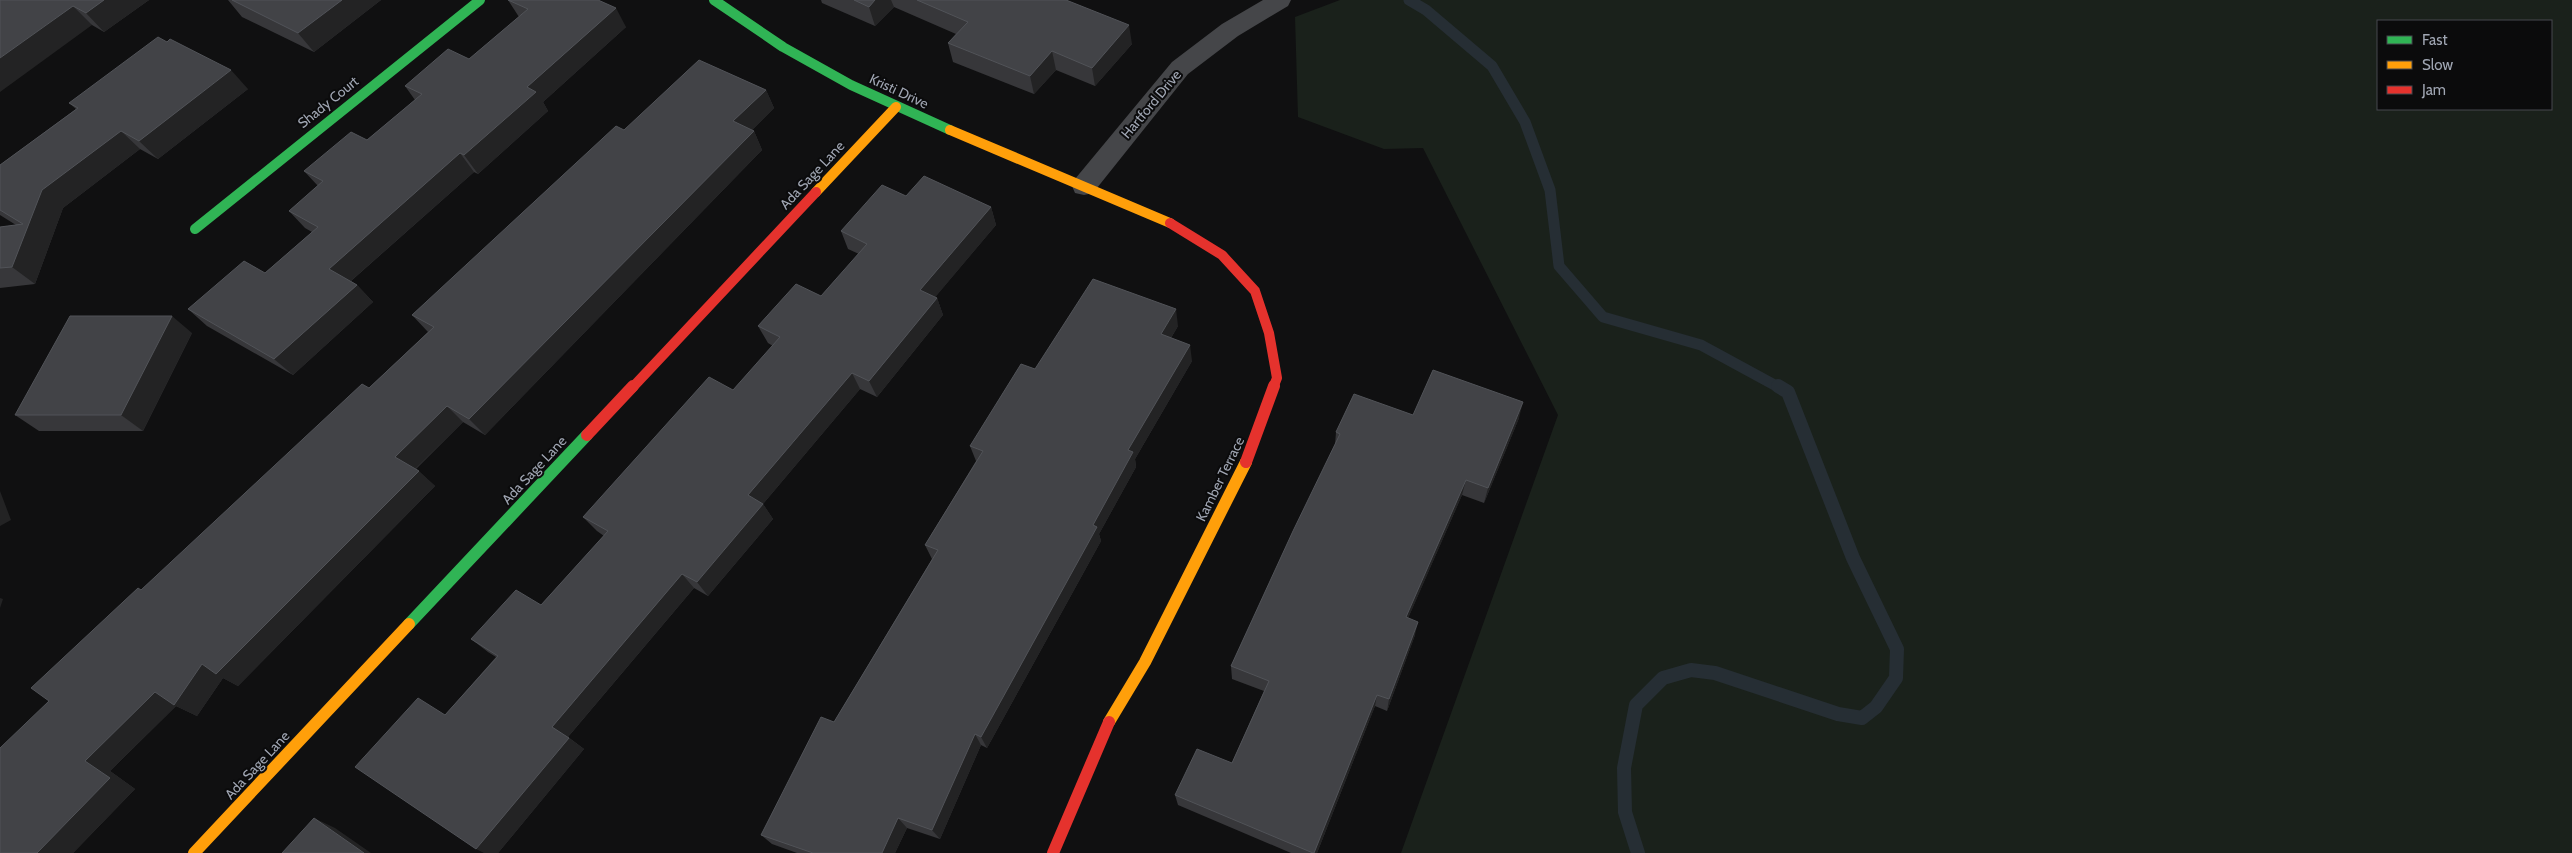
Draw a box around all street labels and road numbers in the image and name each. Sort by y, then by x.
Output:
street label: Hartford Drive [1117,66,1185,142]
street label: Kristi Drive [866,69,932,113]
street label: Shady Court [294,72,362,132]
street label: Ada Sage Lane [776,137,848,213]
street label: Ada Sage Lane [498,432,570,508]
street label: Kamber Terrace [1192,434,1248,524]
street label: Ada Sage Lane [221,727,293,803]

